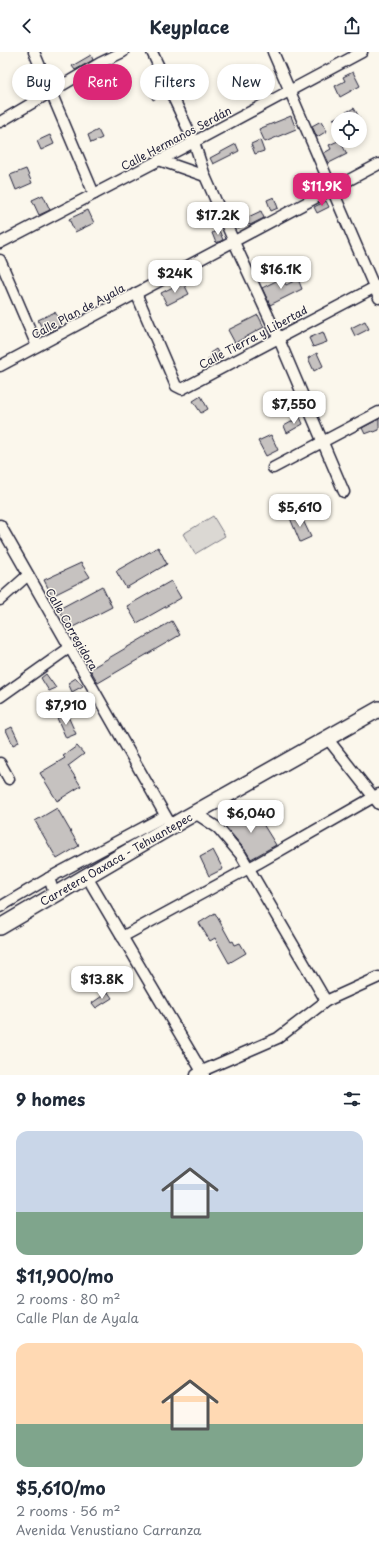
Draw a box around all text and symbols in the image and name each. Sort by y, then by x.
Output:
text: Keyplace [149,13,230,40]
icon: back [16,15,38,37]
icon: share [341,15,363,37]
chip: Buy [12,64,65,100]
chip: Rent [73,64,132,100]
chip: Filters [140,64,209,100]
chip: New [217,64,275,100]
street label: Calle Hermanos Serdán [118,102,234,174]
map controls [331,112,367,148]
button: locate [331,112,367,148]
pin: $11.9K [289,173,355,207]
text: $11.9K [302,176,342,195]
pin: $17.2K [185,202,251,236]
text: $17.2K [196,205,240,224]
pin: $16.1K [248,256,314,290]
text: $16.1K [260,259,302,278]
pin: $24K [151,260,199,294]
text: $24K [157,263,193,282]
street label: Calle Plan de Ayala [28,279,128,343]
street label: Calle Tierra y Libertad [196,301,310,373]
pin: $7,550 [261,391,327,425]
text: $7,550 [272,394,316,413]
pin: $5,610 [267,494,333,528]
text: $5,610 [278,497,322,516]
street label: Calle Corregidora [42,585,103,674]
pin: $7,910 [33,692,99,726]
text: $7,910 [45,695,87,714]
pin: $6,040 [218,800,284,834]
text: $6,040 [227,803,275,822]
street label: Carretera Oaxaca - Tehuantepec [37,808,196,910]
pin: $13.8K [69,966,135,1000]
text: $13.8K [80,969,124,988]
text: 9 homes [16,1086,85,1112]
icon: filters [341,1088,363,1110]
icon: home [154,1157,226,1229]
text: $11,900/mo [16,1263,113,1289]
text: 2 rooms · 80 m² [16,1289,121,1308]
text: Calle Plan de Ayala [16,1308,139,1327]
icon: home [154,1369,226,1441]
text: $5,610/mo [16,1475,105,1501]
text: 2 rooms · 56 m² [16,1501,120,1520]
text: Avenida Venustiano Carranza [16,1520,201,1539]

